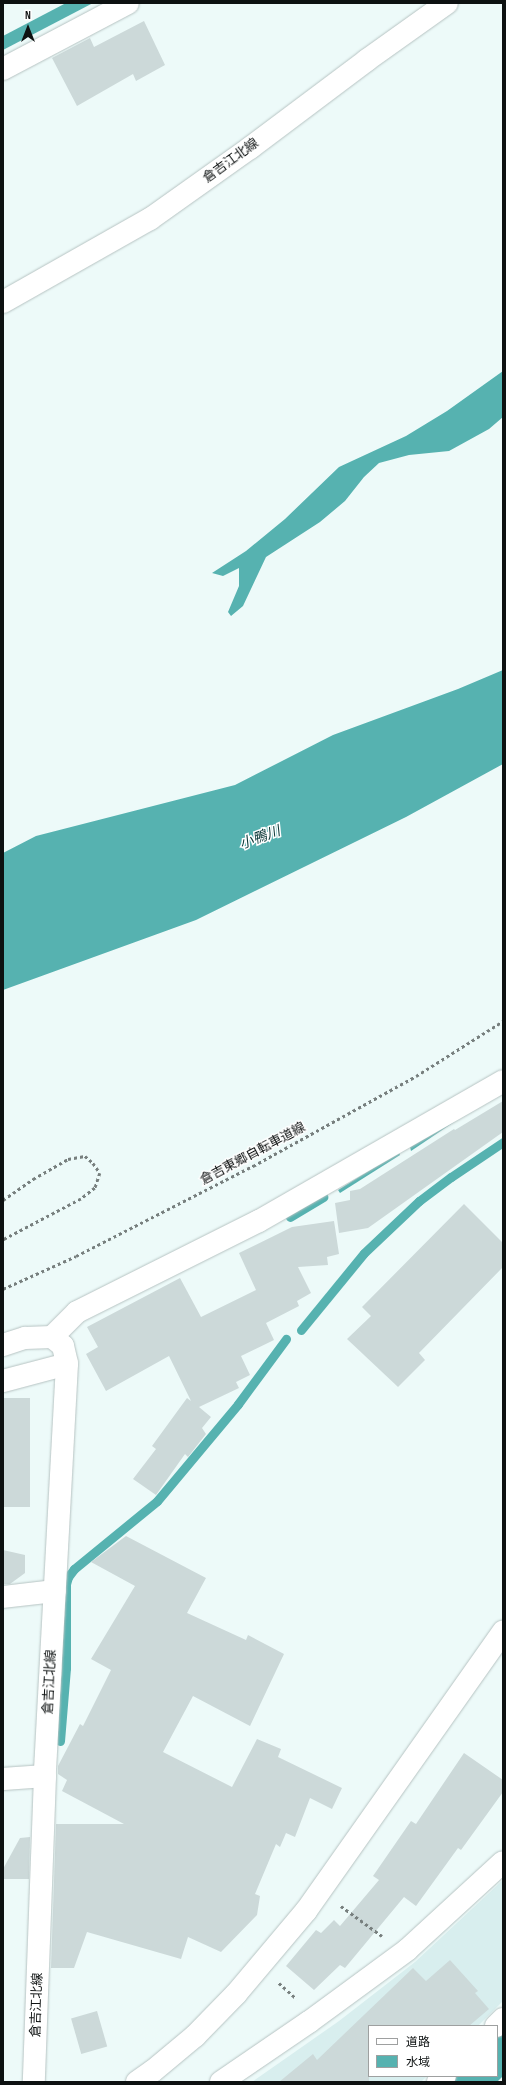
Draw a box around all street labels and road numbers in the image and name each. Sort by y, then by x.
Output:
street label: 倉吉江北線 [200,136,262,186]
street label: 倉吉東郷自転車道線 [198,1120,308,1188]
street label: 倉吉江北線 [41,1649,59,1715]
street label: 倉吉江北線 [28,1972,46,2038]

